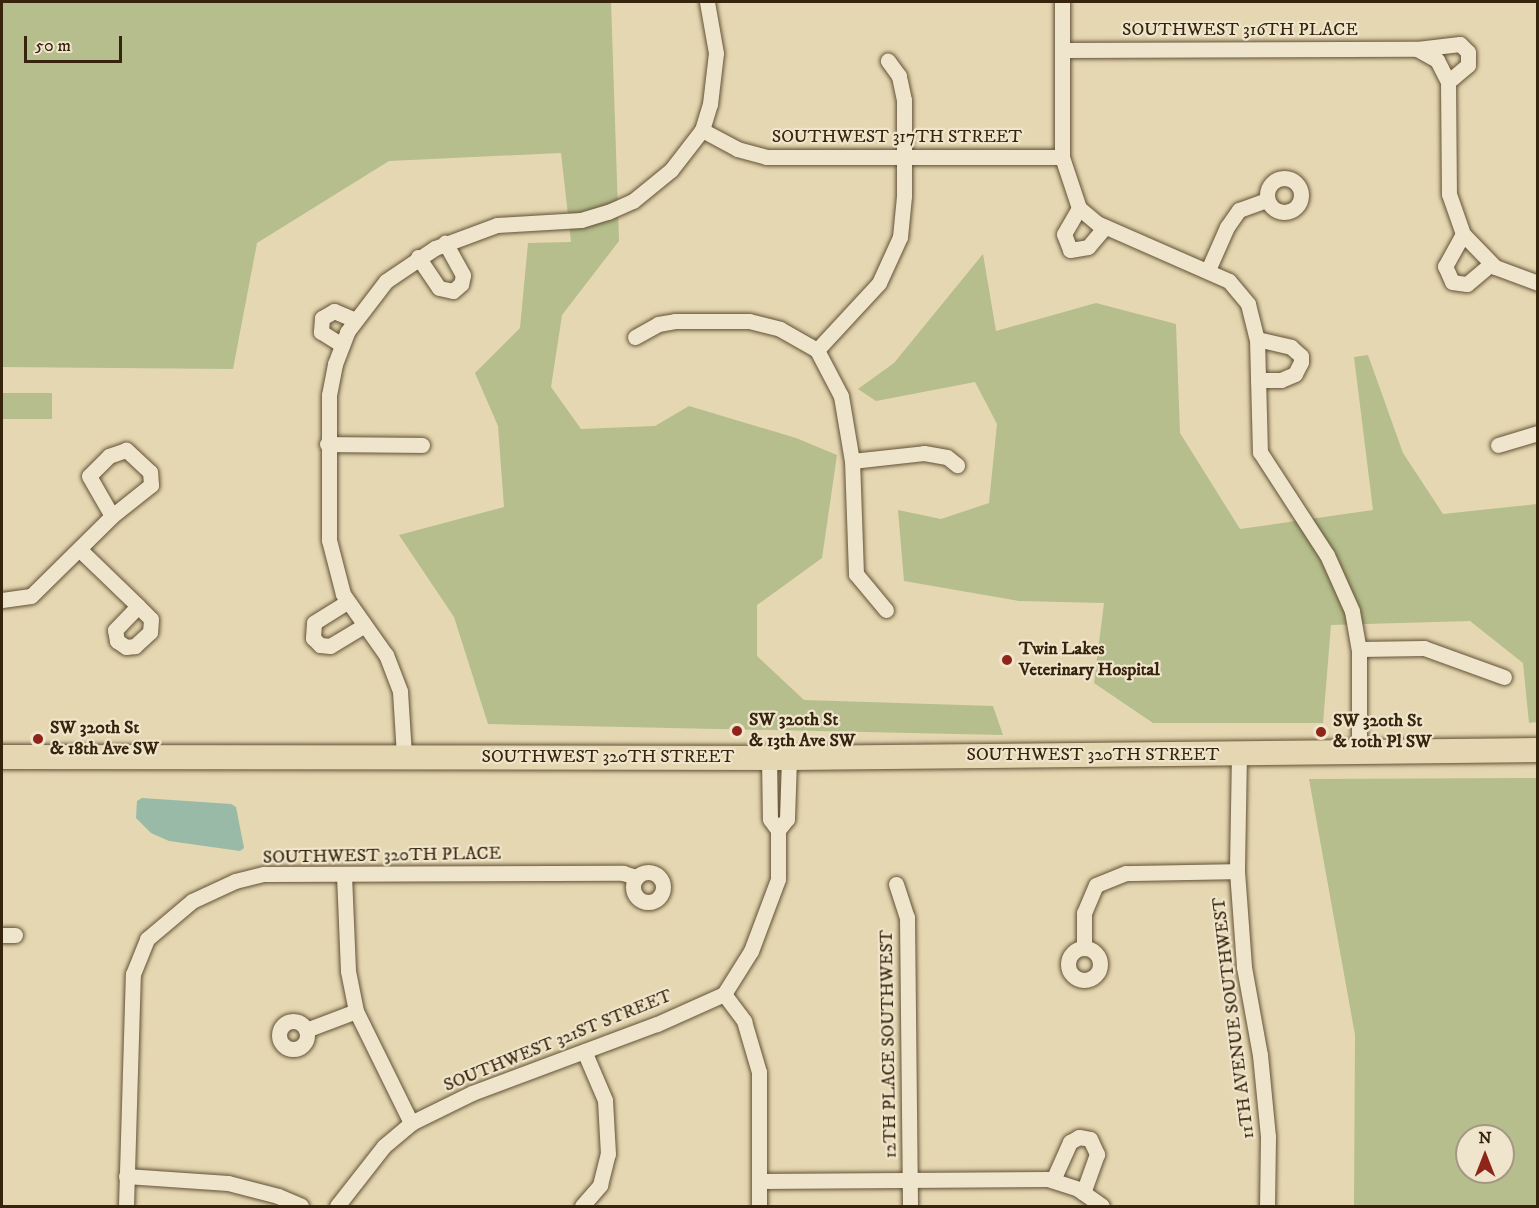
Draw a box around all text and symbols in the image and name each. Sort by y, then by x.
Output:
street label: SOUTHWEST 316TH PLACE [1122,19,1358,41]
scale bar [27,24,124,62]
text: 50 m [35,35,71,57]
street label: SOUTHWEST 317TH STREET [772,126,1022,148]
place label: Twin Lakes Veterinary Hospital [1019,639,1160,682]
marker: Twin Lakes Veterinary Hospital [1000,653,1014,667]
place label: SW 320th St & 13th Ave SW [749,710,855,752]
place label: SW 320th St & 10th Pl SW [1333,711,1432,754]
place label: SW 320th St & 18th Ave SW [50,718,159,760]
marker: SW 320th St & 13th Ave SW [730,724,744,738]
marker: SW 320th St & 10th Pl SW [1314,725,1328,739]
marker: SW 320th St & 18th Ave SW [31,732,45,746]
street label: SOUTHWEST 320TH STREET [967,744,1219,766]
street label: SOUTHWEST 320TH STREET [482,746,734,768]
street label: SOUTHWEST 320TH PLACE [263,843,501,869]
street label: 11TH AVENUE SOUTHWEST [1208,896,1260,1140]
street label: 12TH PLACE SOUTHWEST [876,929,902,1159]
street label: SOUTHWEST 321ST STREET [441,985,675,1097]
north arrow [1455,1124,1515,1184]
text: N [1478,1128,1492,1148]

